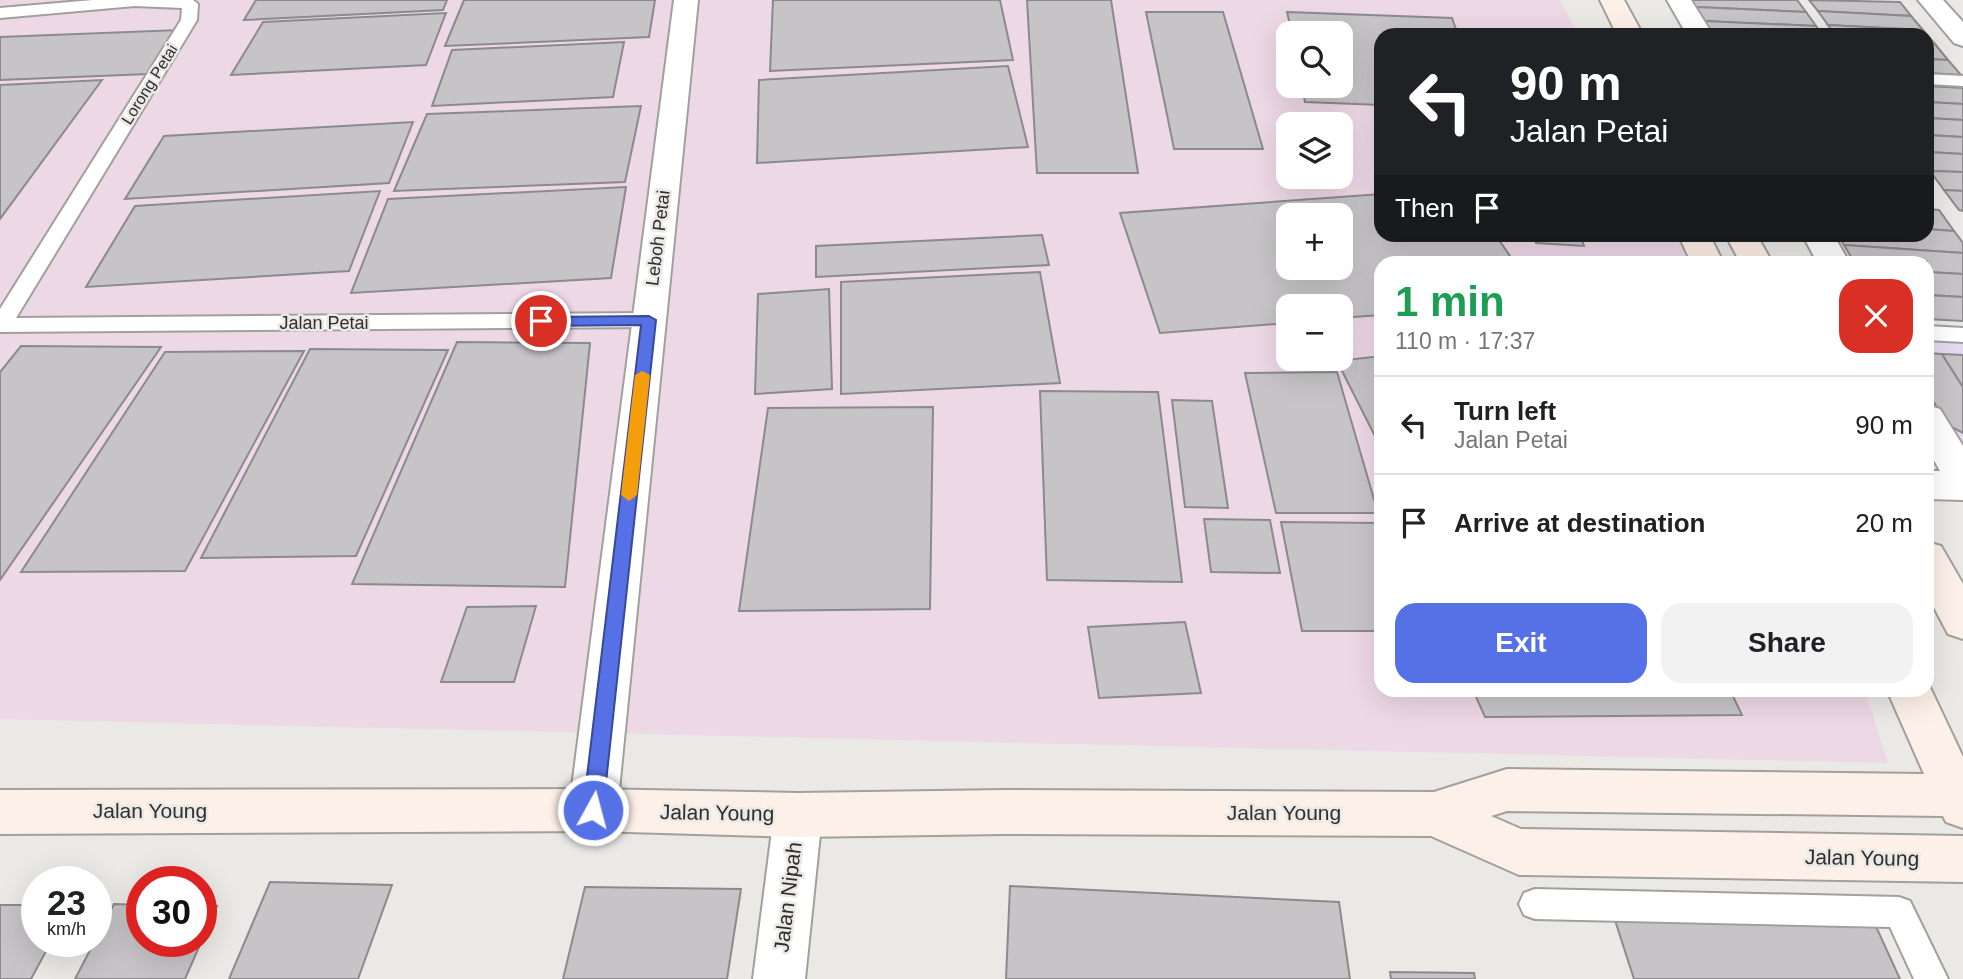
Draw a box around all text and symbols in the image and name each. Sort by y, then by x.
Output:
map controls [1276,21,1353,371]
button: search [1276,21,1353,98]
street label: Lorong Petai [118,41,181,127]
icon: left [1395,56,1486,147]
text: 90 m [1510,56,1622,110]
button: layers [1276,112,1353,189]
text: Jalan Petai [1510,113,1668,149]
street label: Leboh Petai [642,189,674,287]
icon: arrive [1468,189,1506,227]
text: Then [1395,193,1454,223]
button: + [1276,203,1353,280]
text: 1 min [1395,278,1505,325]
button: close [1839,279,1913,353]
pin [511,291,571,351]
button: − [1276,294,1353,371]
icon: arrive [522,302,560,340]
street label: Jalan Petai [279,313,369,333]
text: 110 m · 17:37 [1395,328,1535,354]
text: Turn left [1454,396,1556,426]
icon: left [1395,406,1433,444]
text: 90 m [1855,410,1913,440]
text: Jalan Petai [1454,427,1568,453]
icon: arrive [1395,504,1433,542]
text: Arrive at destination [1454,508,1705,538]
text: 20 m [1855,508,1913,538]
button: Exit [1395,603,1647,683]
button: Share [1661,603,1913,683]
position arrow [556,773,630,847]
street label: Jalan Young [93,799,207,822]
street label: Jalan Young [660,800,774,825]
street label: Jalan Young [1227,801,1341,824]
street label: Jalan Nipah [769,840,806,953]
street label: Jalan Young [1805,845,1919,870]
speed limit sign: 30 [126,866,217,957]
text: 23 [47,883,86,922]
text: km/h [47,919,86,939]

